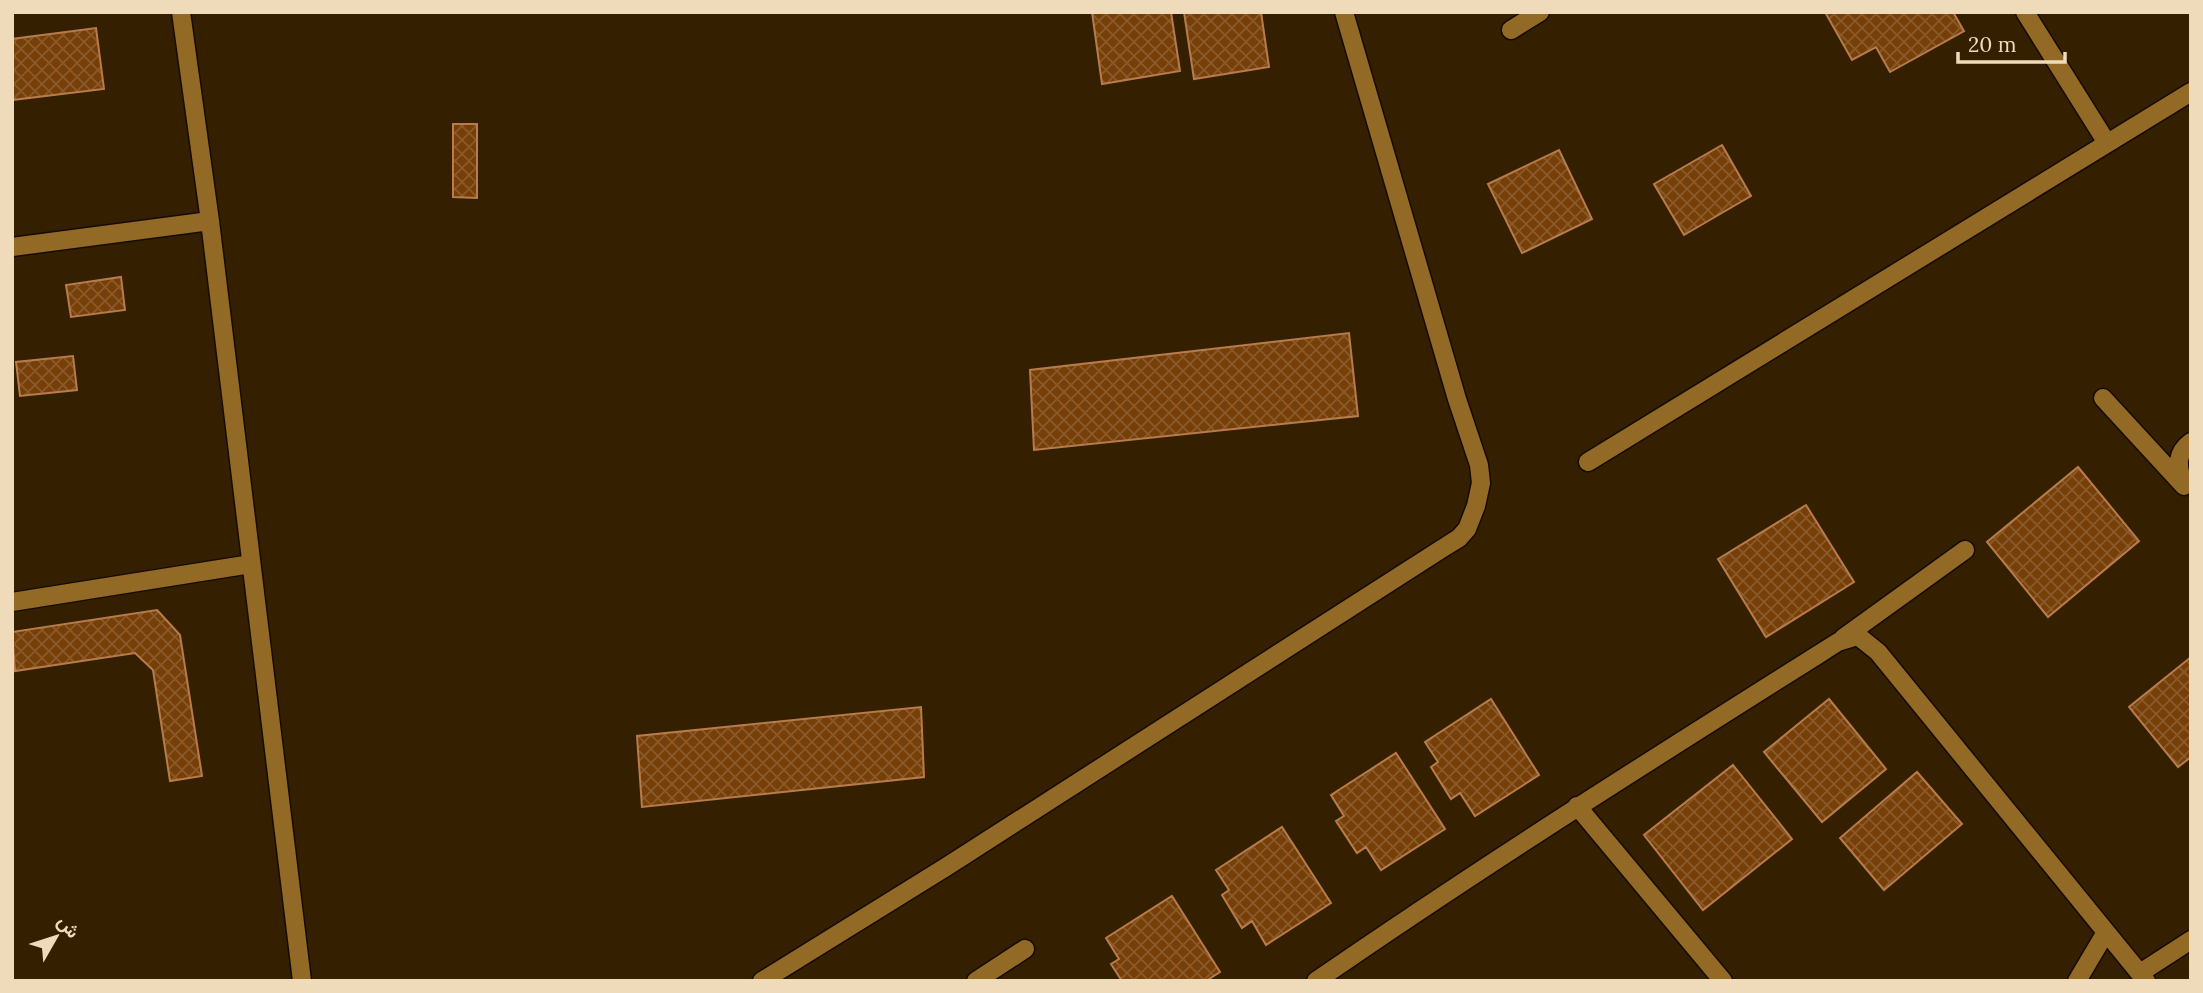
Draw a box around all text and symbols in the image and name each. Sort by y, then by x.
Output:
scale bar [1958,21,2065,65]
text: 20 m [1968,31,2017,58]
north arrow [21,902,91,972]
text: ش [53,910,86,943]

